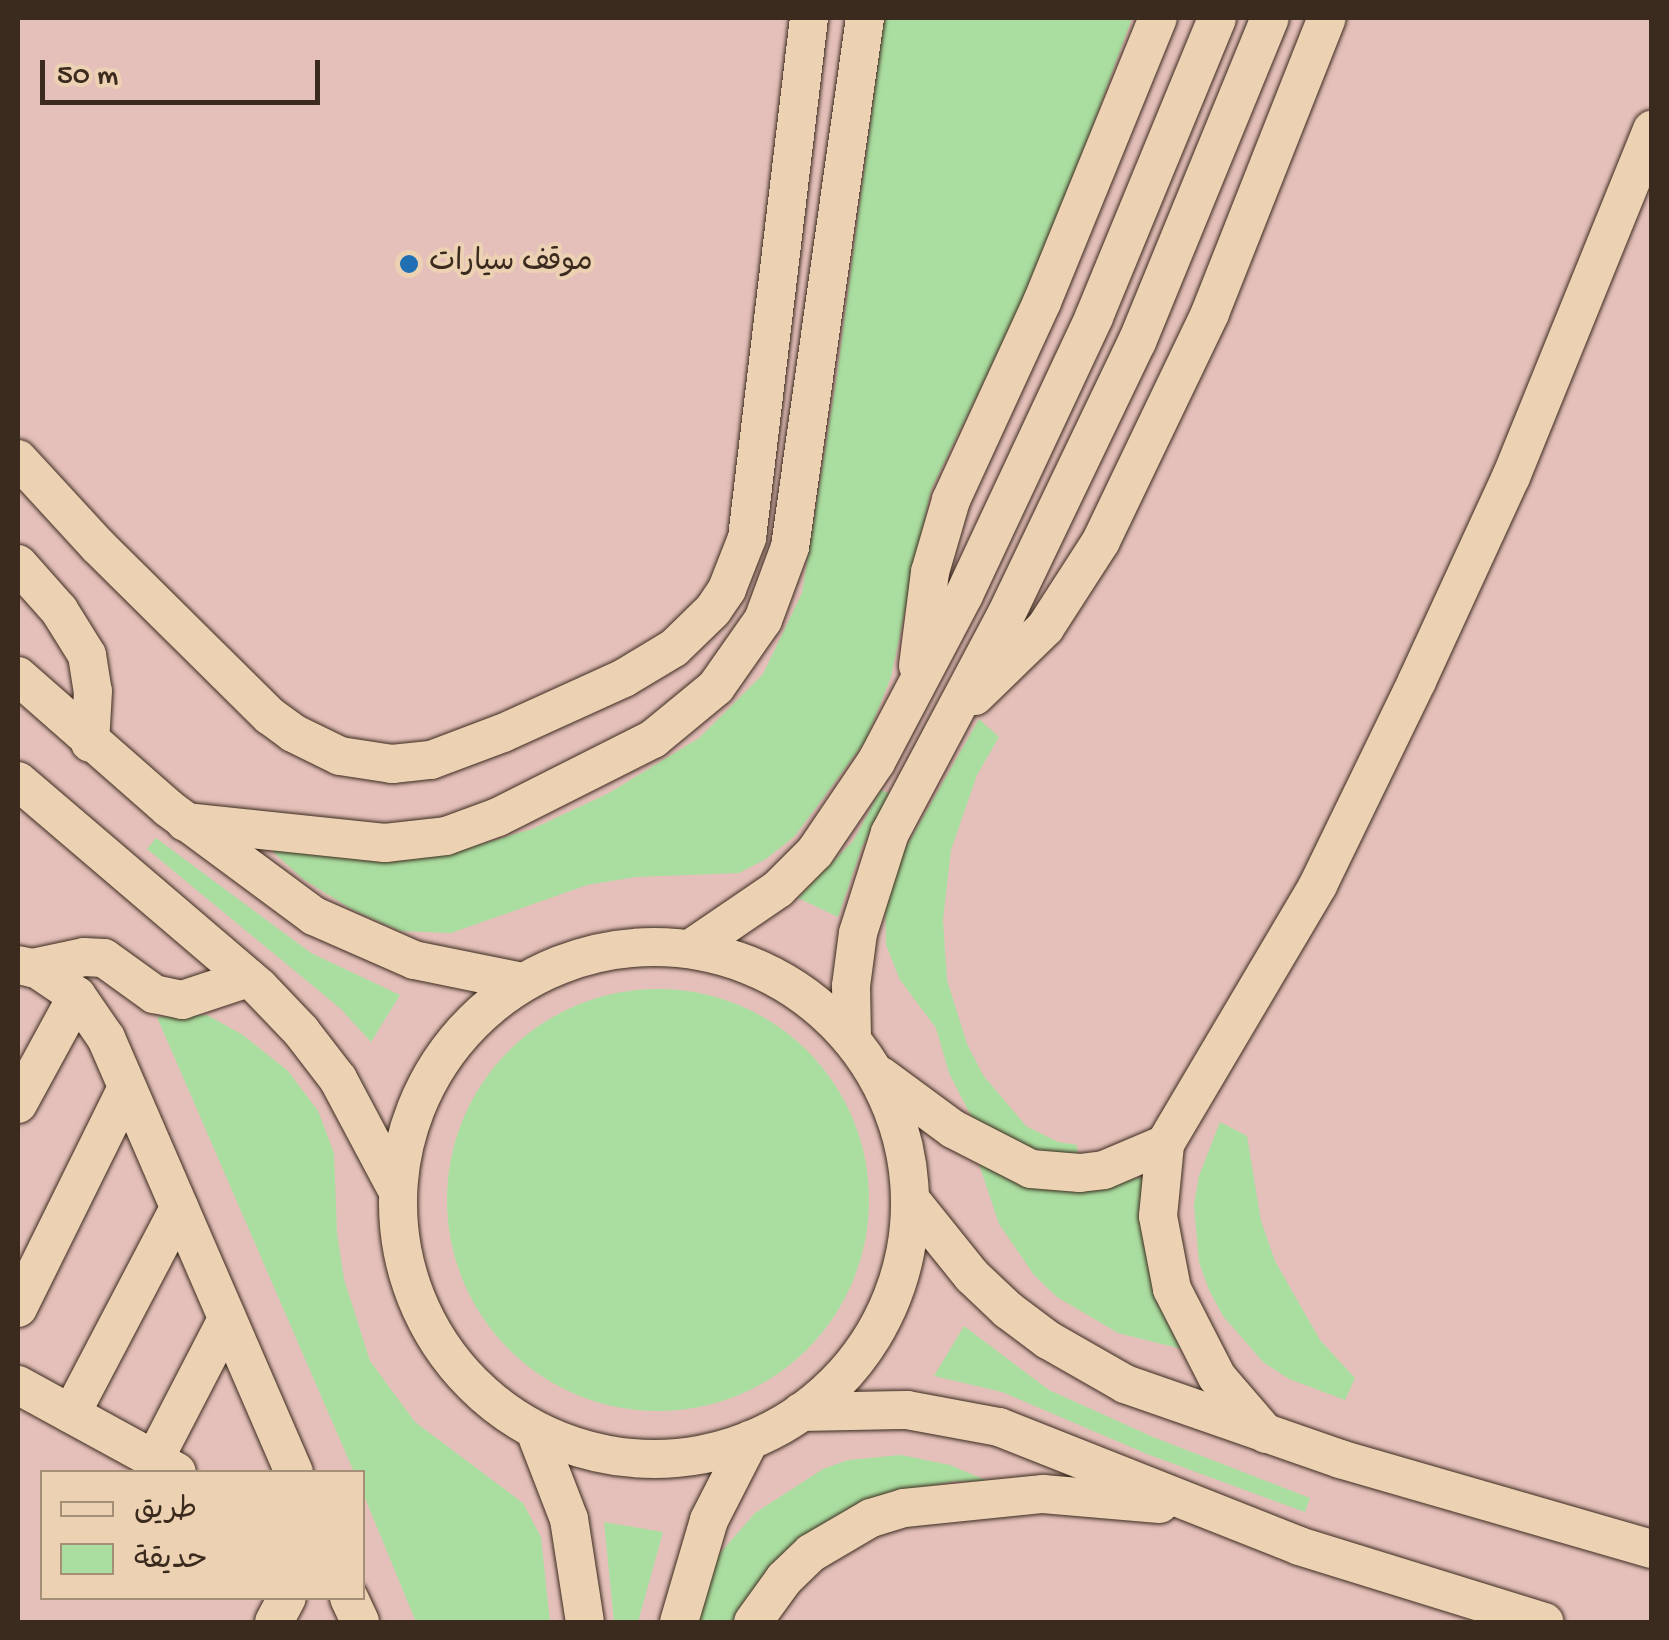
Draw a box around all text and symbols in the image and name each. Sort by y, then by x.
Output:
scale bar [45,40,325,102]
text: 50 m [57,60,118,95]
place label: موقف سيارات [429,246,593,282]
marker: موقف سيارات [398,253,420,275]
legend [40,1470,365,1600]
text: طريق [134,1494,197,1529]
text: حديقة [134,1544,208,1579]

